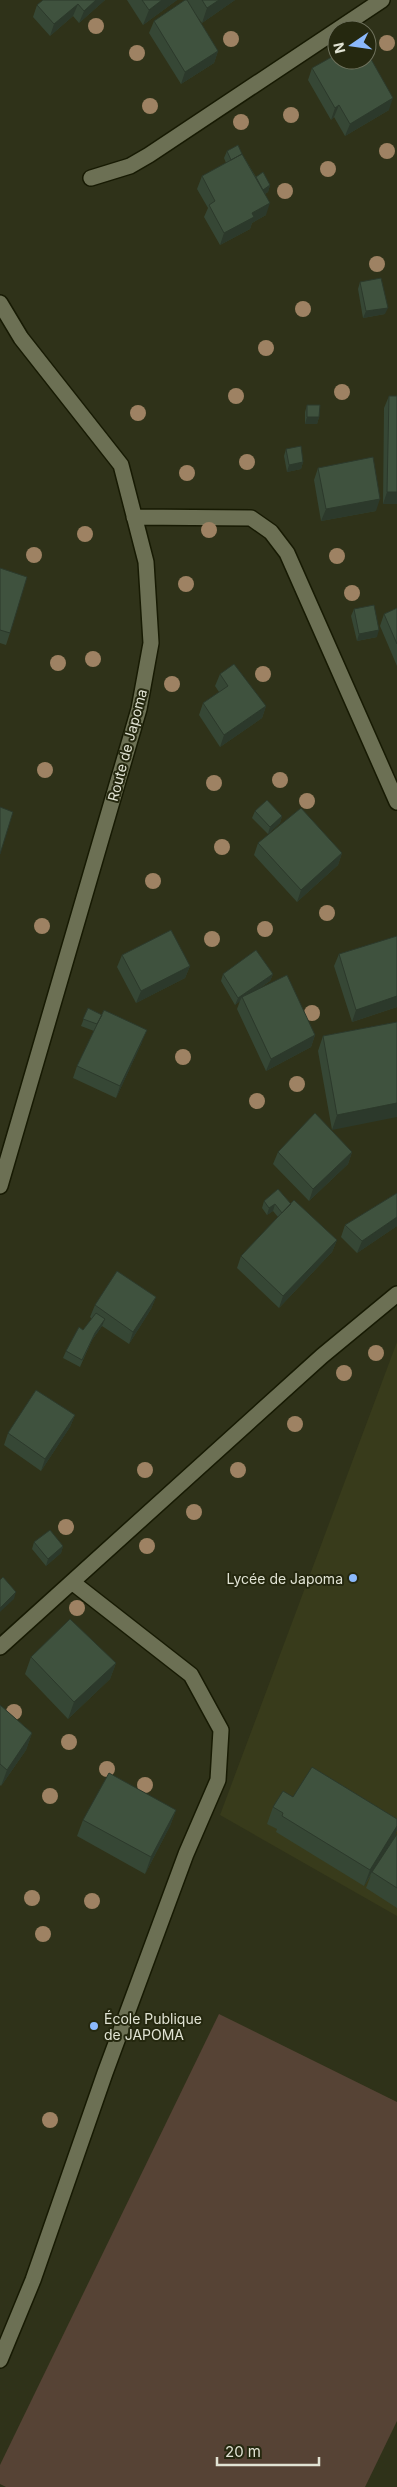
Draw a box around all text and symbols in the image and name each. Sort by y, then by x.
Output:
north arrow [327,20,377,70]
text: N [329,41,348,55]
street label: Route de Japoma [104,687,150,803]
place label: Lycée de Japoma [227,1570,343,1587]
marker: Lycée de Japoma [347,1572,359,1584]
place label: École Publique de JAPOMA [104,2010,202,2043]
marker: École Publique de JAPOMA [88,2020,100,2032]
scale bar [217,2434,320,2466]
text: 20 m [225,2442,261,2461]

